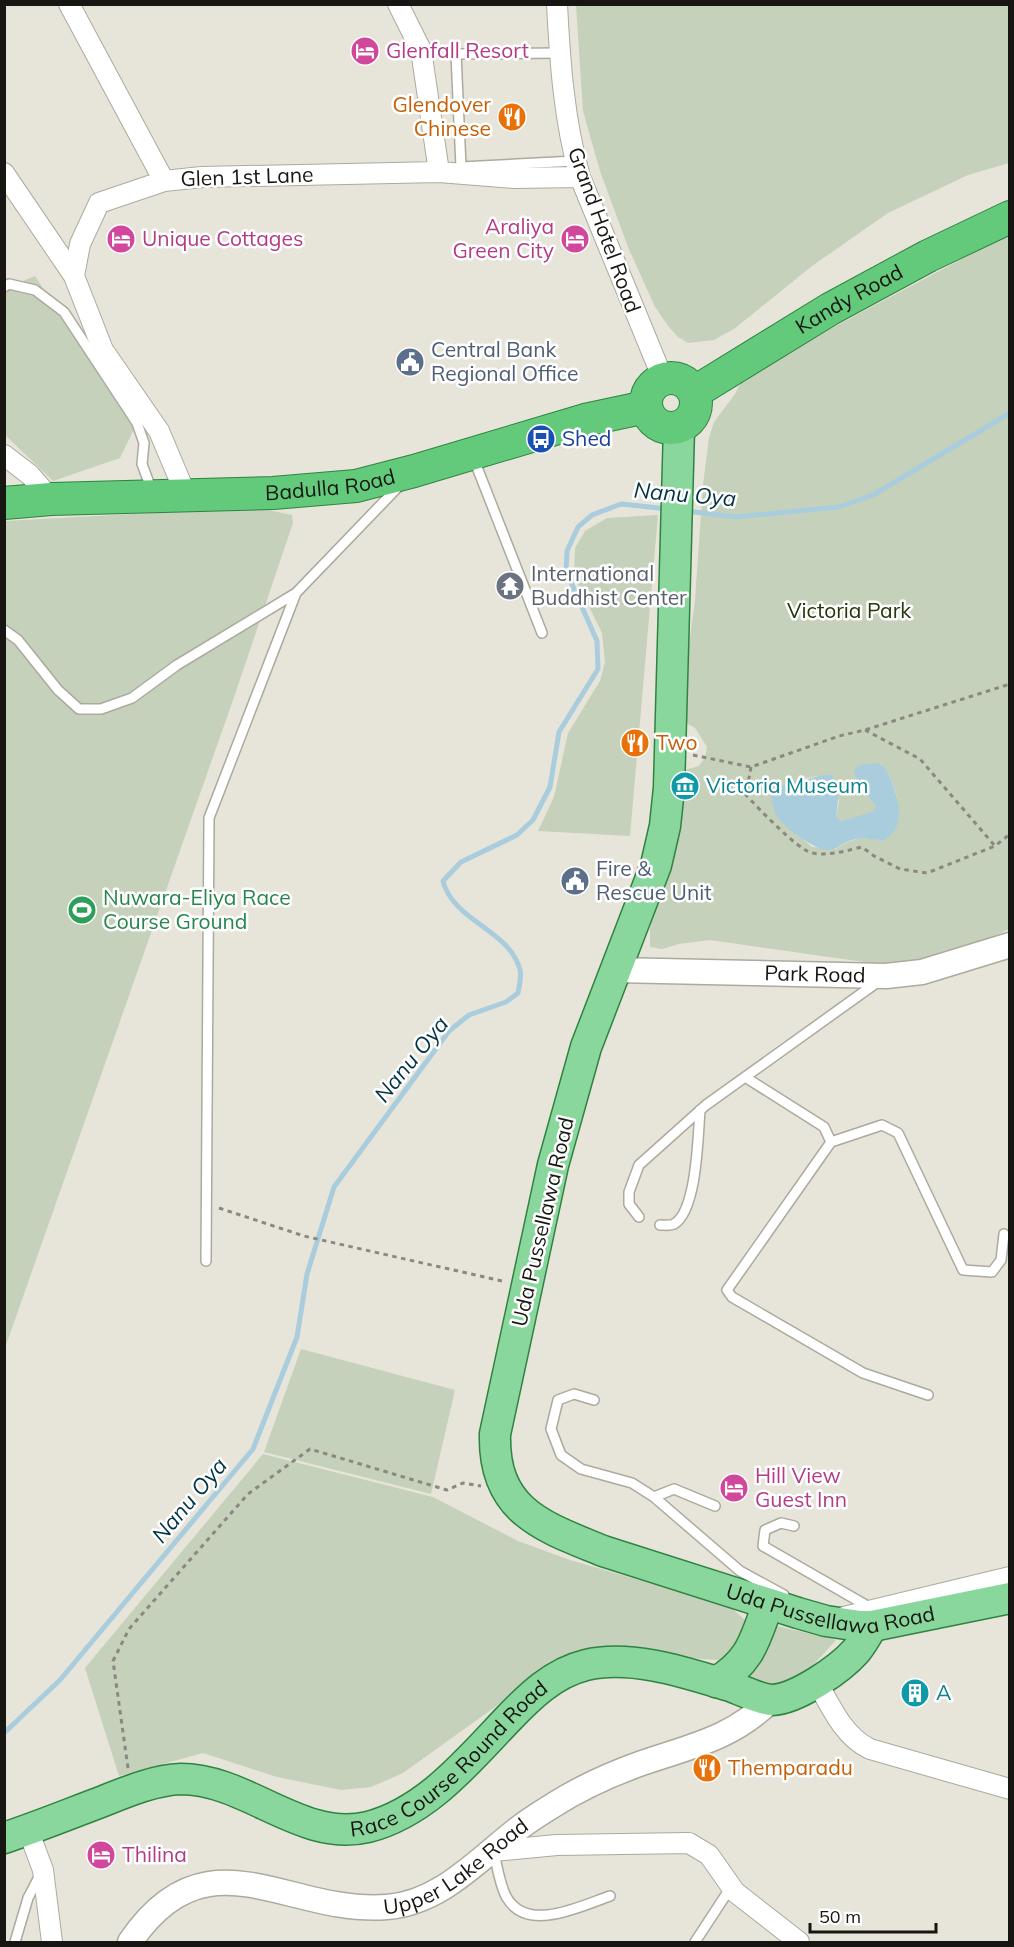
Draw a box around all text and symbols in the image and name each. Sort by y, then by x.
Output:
hotel icon: Glenfall Resort [349,35,381,67]
place label: Glenfall Resort [386,37,529,63]
place label: Glendover Chinese [392,91,491,141]
restaurant icon: Glendover Chinese [496,101,528,133]
street label: Grand Hotel Road [563,143,647,316]
street label: Glen 1st Lane [180,161,314,191]
place label: Araliya Green City [453,213,554,263]
hotel icon: Unique Cottages [105,223,137,255]
hotel icon: Araliya Green City [559,223,591,255]
place label: Unique Cottages [142,225,303,251]
street label: Kandy Road [790,258,907,339]
place label: Central Bank Regional Office [431,336,578,386]
public building icon: Central Bank Regional Office [394,346,426,378]
bus stop icon: Shed [525,423,557,455]
place label: Shed [562,425,611,451]
street label: Badulla Road [265,462,398,505]
water label: Nanu Oya [633,476,737,512]
place label: International Buddhist Center [531,560,687,610]
temple icon: International Buddhist Center [494,570,526,602]
park label: Victoria Park [787,597,911,623]
restaurant icon: Two [619,727,651,759]
place label: Two [656,729,697,755]
museum icon: Victoria Museum [669,770,701,802]
place label: Victoria Museum [706,772,869,798]
place label: Fire & Rescue Unit [596,855,712,905]
public building icon: Fire & Rescue Unit [559,865,591,897]
place label: Nuwara-Eliya Race Course Ground [103,884,291,934]
sports icon: Nuwara-Eliya Race Course Ground [66,894,98,926]
street label: Park Road [764,959,866,988]
water label: Nanu Oya [368,1010,454,1108]
street label: Uda Pussellawa Road [505,1115,579,1329]
water label: Nanu Oya [145,1452,233,1548]
place label: Hill View Guest Inn [755,1462,847,1512]
hotel icon: Hill View Guest Inn [718,1472,750,1504]
street label: Uda Pussellawa Road [723,1577,937,1639]
street label: Race Course Round Road [349,1674,552,1842]
building icon: A [899,1677,931,1709]
place label: A [936,1679,952,1705]
restaurant icon: Themparadu [691,1752,723,1784]
place label: Themparadu [728,1754,853,1780]
street label: Upper Lake Road [382,1812,533,1919]
hotel icon: Thilina [85,1839,117,1871]
place label: Thilina [122,1841,187,1867]
scale bar [810,1896,936,1934]
text: 50 m [819,1905,861,1928]

